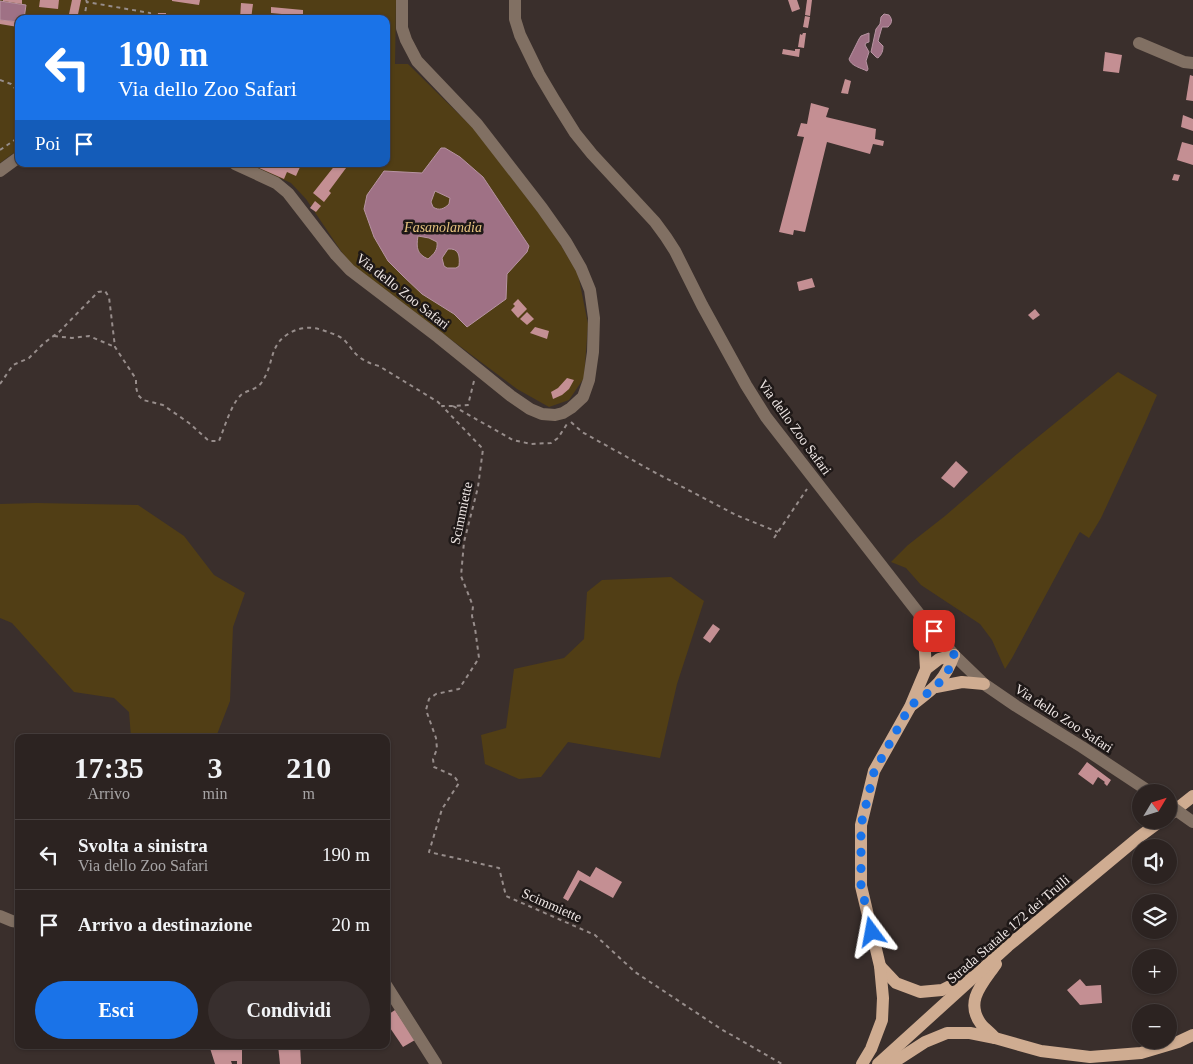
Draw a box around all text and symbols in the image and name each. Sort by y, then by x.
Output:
icon: left [35,35,100,100]
text: 190 m [118,35,208,74]
text: Via dello Zoo Safari [118,76,297,101]
icon: arrive [70,130,98,158]
text: Poi [35,133,60,154]
park label: Fasanolandia [403,220,482,235]
street label: Via dello Zoo Safari [353,250,452,332]
street label: Via dello Zoo Safari [755,377,834,478]
street label: Scimmiette [448,480,475,546]
pin [913,610,955,652]
icon: arrive [920,617,948,645]
street label: Via dello Zoo Safari [1012,681,1116,756]
text: 17:35 [74,751,144,784]
text: 3 [207,751,222,784]
text: 210 [286,751,331,784]
north arrow [1132,784,1178,829]
map controls [1132,784,1177,1049]
text: Arrivo [87,785,130,802]
text: min [203,785,227,802]
text: m [302,785,315,802]
text: Svolta a sinistra [78,835,208,856]
button: sound [1132,839,1177,884]
icon: left [35,841,63,869]
text: 190 m [322,844,370,865]
text: Via dello Zoo Safari [78,857,208,874]
street label: Strada Statale 172 dei Trulli [944,872,1073,987]
street label: Scimmiette [520,886,584,925]
button: layers [1132,894,1177,939]
position arrow [845,905,897,957]
icon: arrive [35,911,63,939]
text: Arrivo a destinazione [78,914,252,935]
text: 20 m [331,914,370,935]
button: + [1132,949,1177,994]
button: Esci [35,981,198,1039]
button: Condividi [208,981,370,1039]
button: − [1132,1004,1177,1049]

